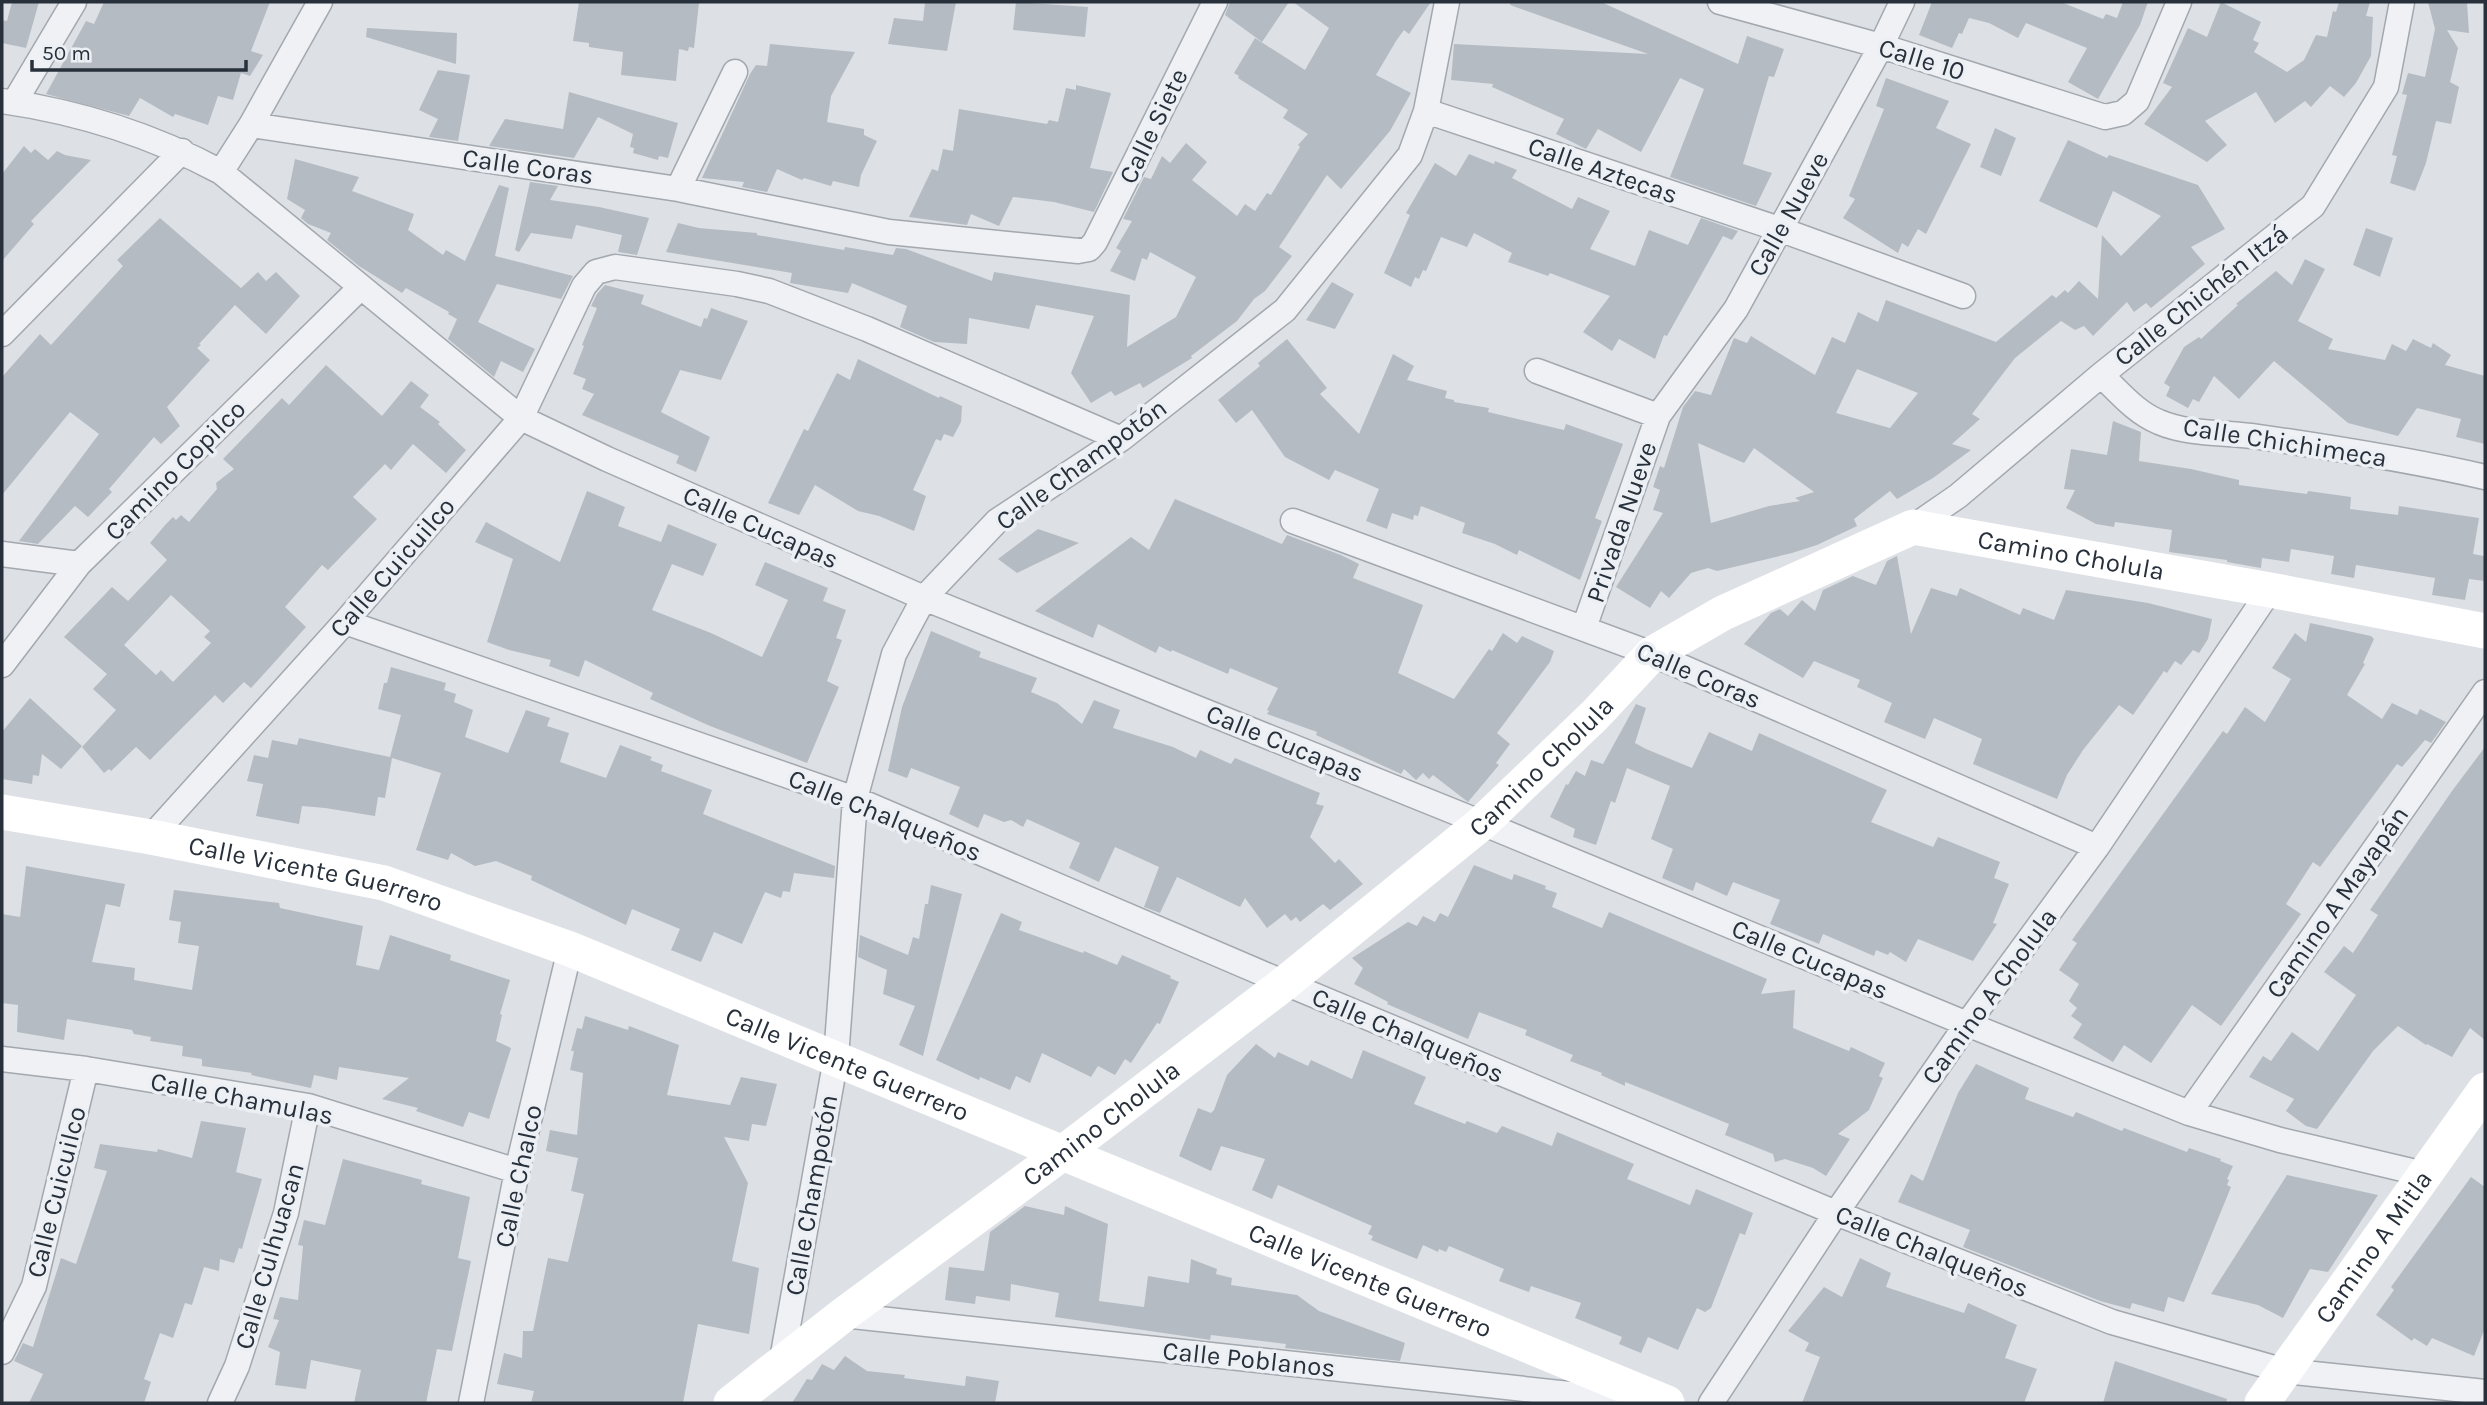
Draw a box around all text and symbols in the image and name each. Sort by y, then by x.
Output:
scale bar [32,28,245,72]
street label: Calle 10 [1875,32,1969,87]
text: 50 m [42,41,91,65]
street label: Calle Siete [1112,64,1195,189]
street label: Calle Aztecas [1524,130,1682,211]
street label: Calle Coras [460,142,595,191]
street label: Calle Nueve [1742,147,1835,282]
street label: Calle Chichén Itzá [2108,218,2294,373]
street label: Calle Champotón [990,392,1173,537]
street label: Camino Copilco [98,393,252,547]
street label: Calle Chichimeca [2181,411,2389,474]
street label: Privada Nueve [1579,438,1663,607]
street label: Calle Cucapas [678,479,843,576]
street label: Calle Cuicuilco [323,491,462,644]
street label: Camino Cholula [1975,524,2167,587]
street label: Calle Coras [1632,635,1766,715]
street label: Camino Cholula [1463,690,1620,843]
street label: Calle Cucapas [1202,698,1368,789]
street label: Calle Chalqueños [784,763,986,868]
street label: Camino A Mayapán [2259,800,2415,1004]
street label: Calle Vicente Guerrero [186,830,447,919]
street label: Camino A Cholula [1915,902,2064,1090]
street label: Calle Cucapas [1727,913,1893,1006]
street label: Calle Chalqueños [1307,981,1508,1090]
street label: Calle Vicente Guerrero [721,1000,973,1128]
street label: Camino Cholula [1017,1054,1186,1193]
street label: Calle Chamulas [148,1066,336,1131]
street label: Calle Champotón [779,1092,844,1298]
street label: Calle Chalco [488,1102,549,1250]
street label: Calle Cuicuilco [20,1103,93,1281]
street label: Calle Culhuacan [228,1159,311,1353]
street label: Camino A Mitla [2309,1164,2439,1330]
street label: Calle Chalqueños [1831,1199,2033,1304]
street label: Calle Vicente Guerrero [1244,1217,1496,1345]
street label: Calle Poblanos [1161,1335,1337,1384]

